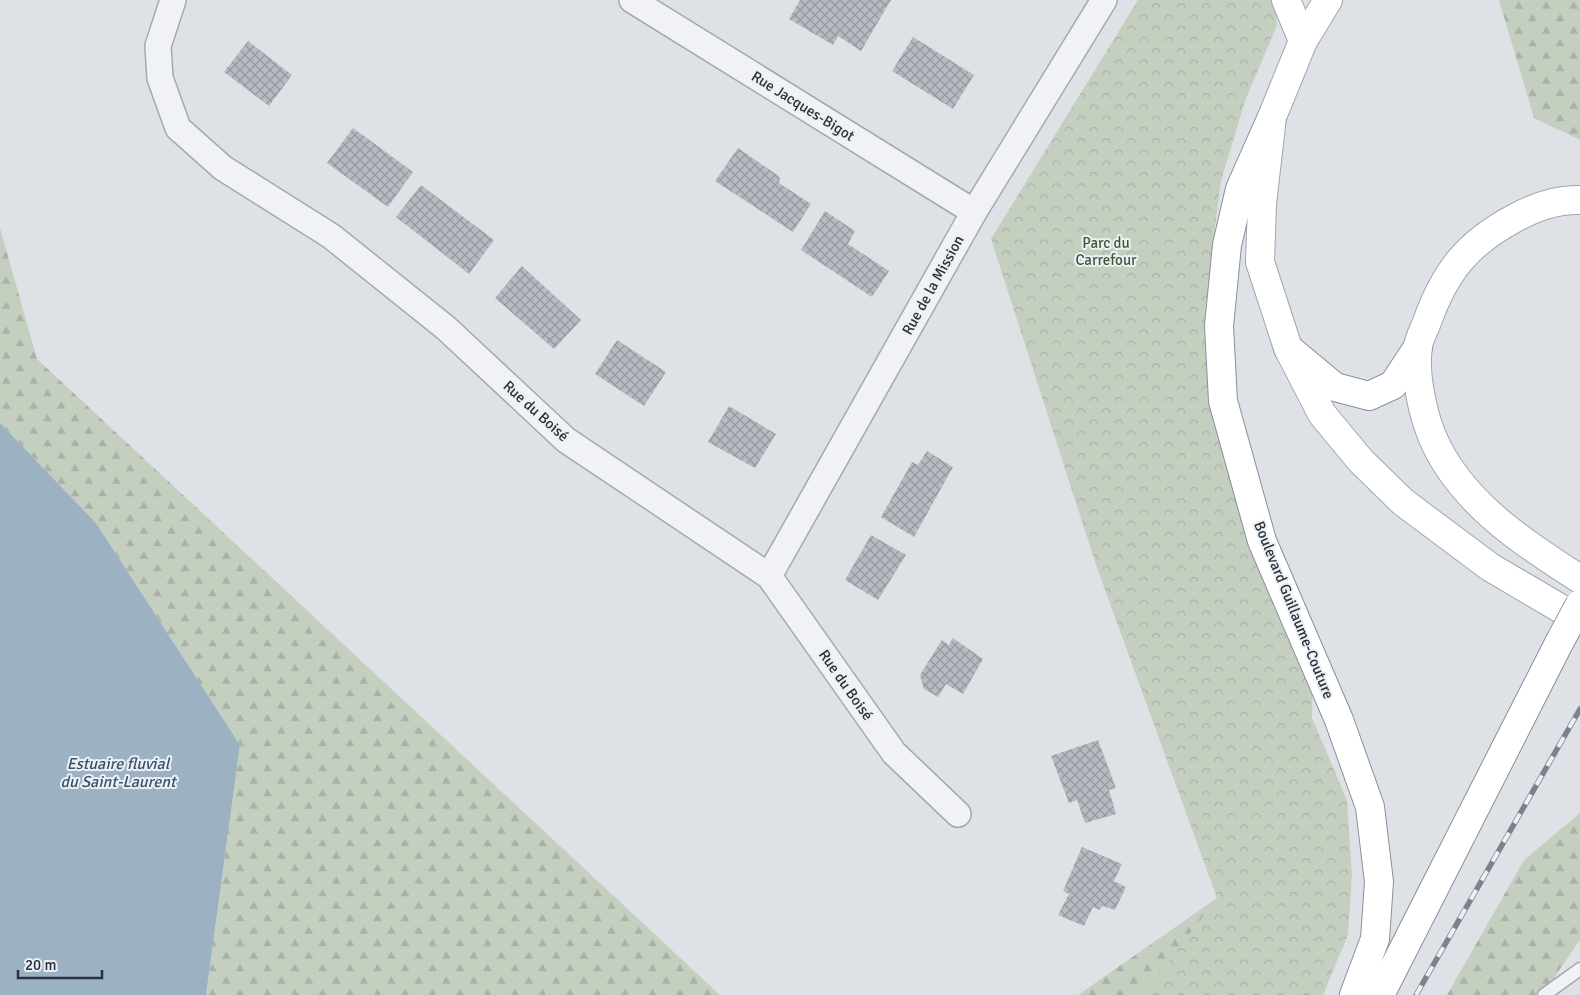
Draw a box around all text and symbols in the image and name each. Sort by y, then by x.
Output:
street label: Rue Jacques-Bigot [748,67,858,145]
street label: Rue de la Mission [898,232,968,338]
park label: Parc du Carrefour [1075,234,1137,269]
street label: Rue du Boisé [499,377,573,445]
street label: Boulevard Guillaume-Couture [1250,519,1338,701]
street label: Rue du Boisé [815,646,877,724]
water label: Estuaire fluvial du Saint-Laurent [60,754,178,792]
scale bar [18,948,101,980]
text: 20 m [25,956,56,974]

